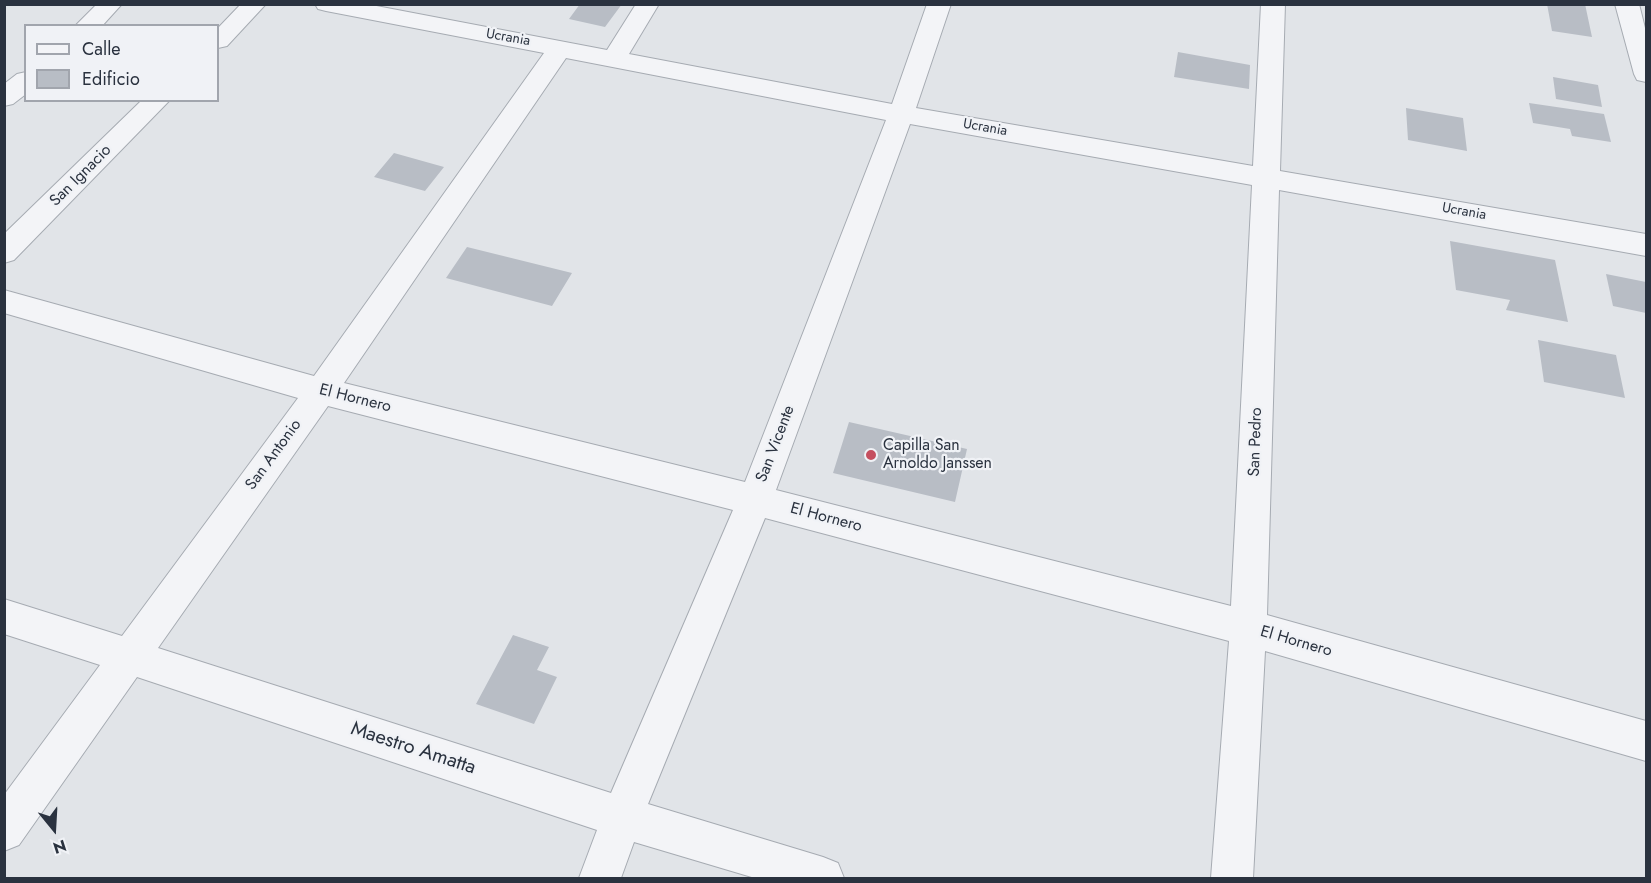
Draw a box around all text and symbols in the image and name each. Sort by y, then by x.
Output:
legend [24,24,219,102]
street label: Ucrania [485,26,531,50]
text: Calle [82,36,121,62]
text: Edificio [82,66,140,92]
street label: Ucrania [962,116,1008,140]
street label: San Ignacio [46,141,116,211]
street label: Ucrania [1441,200,1487,224]
street label: El Hornero [317,381,393,417]
street label: San Vicente [753,403,799,485]
street label: San Pedro [1245,407,1267,477]
street label: San Antonio [242,416,306,494]
place label: Capilla San Arnoldo Janssen [883,436,992,474]
marker: Capilla San Arnoldo Janssen [864,448,878,462]
street label: El Hornero [788,499,864,537]
street label: El Hornero [1258,623,1334,661]
street label: Maestro Amatta [347,717,479,781]
north arrow [24,799,84,859]
text: N [50,834,69,859]

